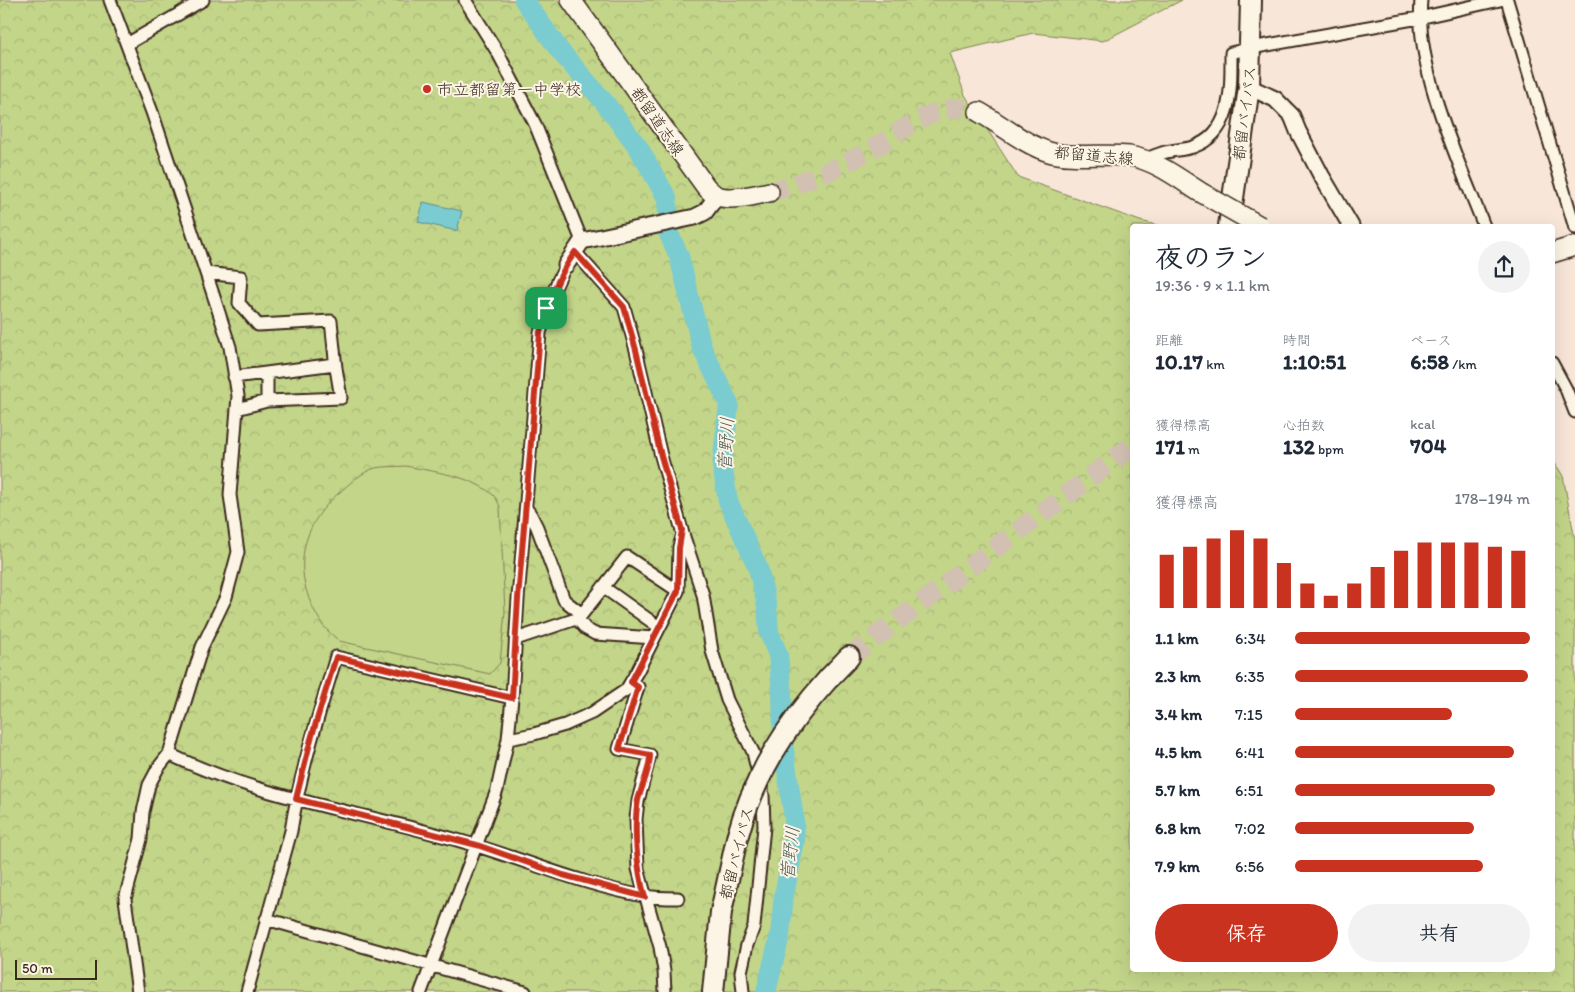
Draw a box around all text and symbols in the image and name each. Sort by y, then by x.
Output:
street label: 都留バイパス [1229,64,1260,162]
place label: 市立都留第一中学校 [437,80,581,99]
marker: 市立都留第一中学校 [421,83,433,95]
street label: 都留道志線 [627,83,688,160]
street label: 都留道志線 [1053,143,1135,168]
text: 夜のラン [1155,240,1267,274]
button: share [1478,241,1530,293]
text: 19:36 · 9 × 1.1 km [1155,276,1270,295]
pin [525,287,567,329]
icon: arrive [532,294,560,322]
text: 距離 [1155,332,1183,349]
text: 時間 [1283,332,1311,349]
text: ペース [1410,332,1452,349]
text: 10.17 [1155,349,1203,374]
text: 1:10:51 [1283,349,1346,374]
text: 6:58 [1410,349,1449,374]
text: km [1203,356,1225,373]
text: /km [1449,356,1477,373]
water label: 菅野川 [714,416,738,472]
text: kcal [1410,416,1435,433]
text: 獲得標高 [1155,417,1211,434]
text: 心拍数 [1283,417,1325,434]
text: 704 [1410,433,1446,458]
text: 171 [1155,434,1185,459]
text: 132 [1283,434,1315,459]
text: m [1185,441,1200,458]
text: bpm [1315,441,1344,458]
text: 178–194 m [1454,489,1530,508]
text: 獲得標高 [1155,493,1219,512]
text: 1.1 km [1155,629,1199,648]
text: 6:34 [1235,629,1266,648]
text: 2.3 km [1155,667,1201,686]
text: 6:35 [1235,667,1265,686]
text: 3.4 km [1155,705,1202,724]
text: 7:15 [1235,705,1263,724]
text: 4.5 km [1155,743,1202,762]
text: 6:41 [1235,743,1264,762]
text: 5.7 km [1155,781,1200,800]
text: 6:51 [1235,781,1263,800]
street label: 都留バイパス [716,804,757,902]
text: 6.8 km [1155,819,1201,838]
text: 7:02 [1235,819,1265,838]
water label: 菅野川 [776,825,804,881]
text: 7.9 km [1155,857,1200,876]
text: 6:56 [1235,857,1264,876]
button: 保存 [1155,904,1338,962]
button: 共有 [1348,904,1530,962]
scale bar [15,957,98,980]
text: 50 m [22,960,53,977]

